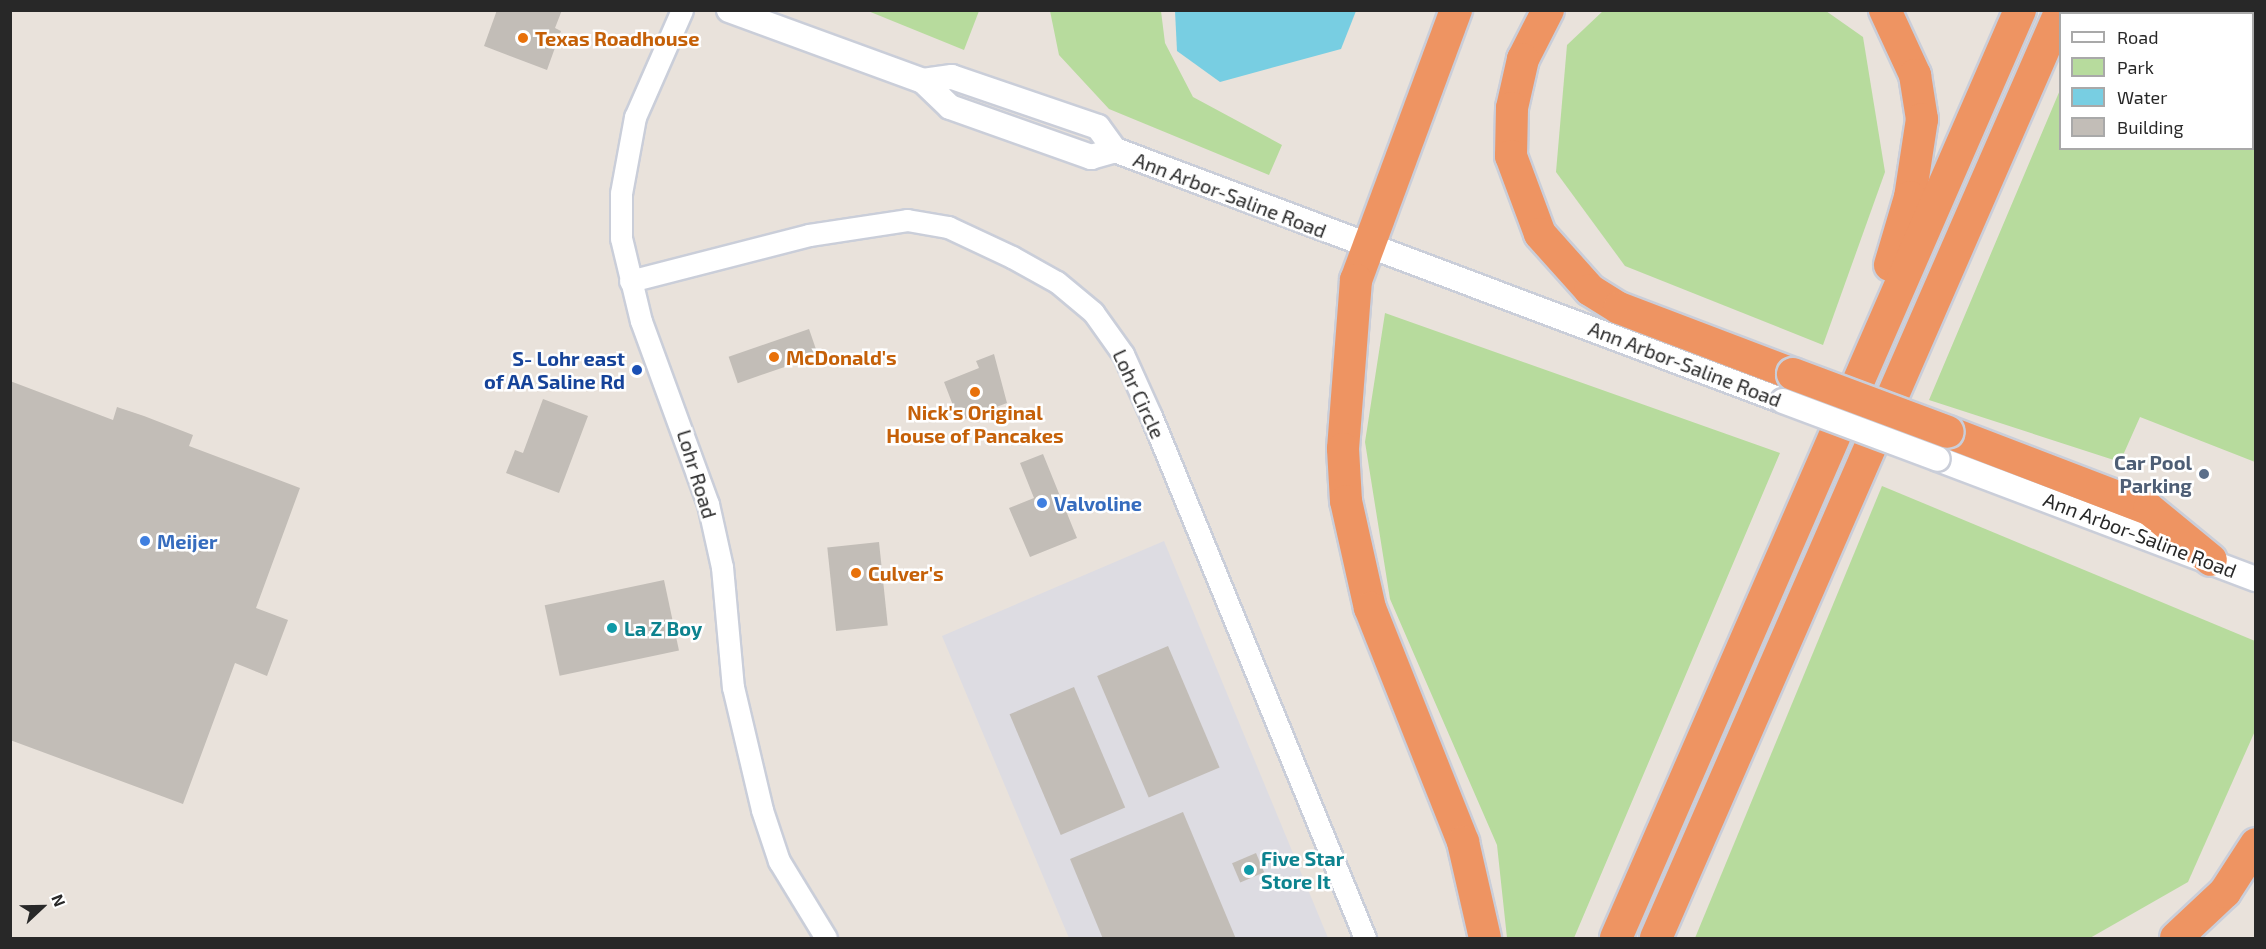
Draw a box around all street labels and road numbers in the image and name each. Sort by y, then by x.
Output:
street label: Ann Arbor-Saline Road [1130,147,1330,243]
street label: Ann Arbor-Saline Road [1585,316,1785,412]
street label: Lohr Circle [1108,345,1170,443]
street label: Lohr Road [672,427,722,521]
street label: Ann Arbor-Saline Road [2040,487,2240,583]

